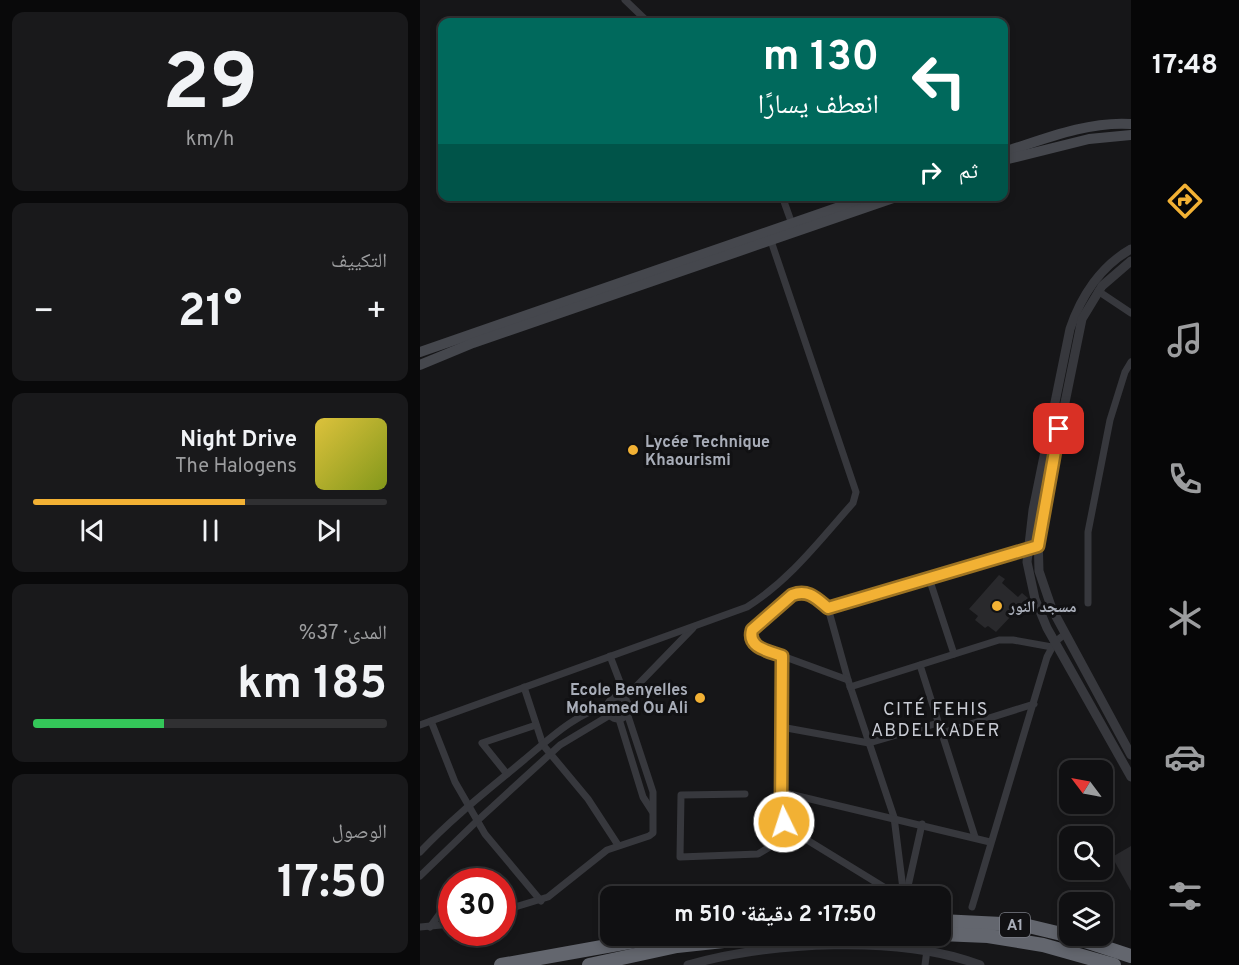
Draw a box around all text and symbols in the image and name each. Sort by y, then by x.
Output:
text: 130 m [763,32,879,85]
text: 29 [162,38,258,137]
icon: left [900,42,978,120]
text: 17:48 [1152,49,1218,83]
text: انعطف يسارًا [758,89,879,123]
text: km/h [186,127,234,153]
icon: right [914,156,947,189]
text: ثم [959,159,978,186]
icon: directions [1164,180,1206,222]
text: التكييف [331,249,387,275]
text: 21° [178,285,242,342]
text: − [33,292,54,334]
text: + [366,292,387,334]
icon: music [1164,319,1206,361]
pin [1033,403,1084,454]
icon: arrive [1042,412,1075,445]
text: Night Drive [180,427,297,454]
place label: Lycée Technique Khaourismi [645,433,770,471]
marker: Lycée Technique Khaourismi [626,443,640,457]
text: The Halogens [175,454,297,480]
icon: phone [1164,458,1206,500]
icon: previous [76,514,109,547]
icon: pause [194,514,227,547]
icon: next [312,514,345,547]
icon: climate [1164,597,1206,639]
place label: مسجد النور [1008,598,1077,618]
marker: مسجد النور [990,599,1004,613]
text: المدى · 37% [299,621,387,647]
text: 185 km [237,657,387,714]
place label: Ecole Benyelles Mohamed Ou Ali [566,681,688,719]
marker: Ecole Benyelles Mohamed Ou Ali [693,691,707,705]
district label: CITÉ FEHIS ABDELKADER [871,697,1001,743]
icon: car [1164,736,1206,778]
north arrow [1059,760,1113,814]
map controls [1059,760,1113,946]
position arrow [752,790,816,854]
text: الوصول [332,820,387,846]
button: search [1059,826,1113,880]
text: 17:50 [277,856,387,913]
speed limit sign: 30 [438,868,516,946]
icon: filters [1164,875,1206,917]
button: layers [1059,892,1113,946]
text: 17:50 · 2 دقيقة · 510 m [674,902,877,929]
road number: A1 [1000,913,1030,937]

